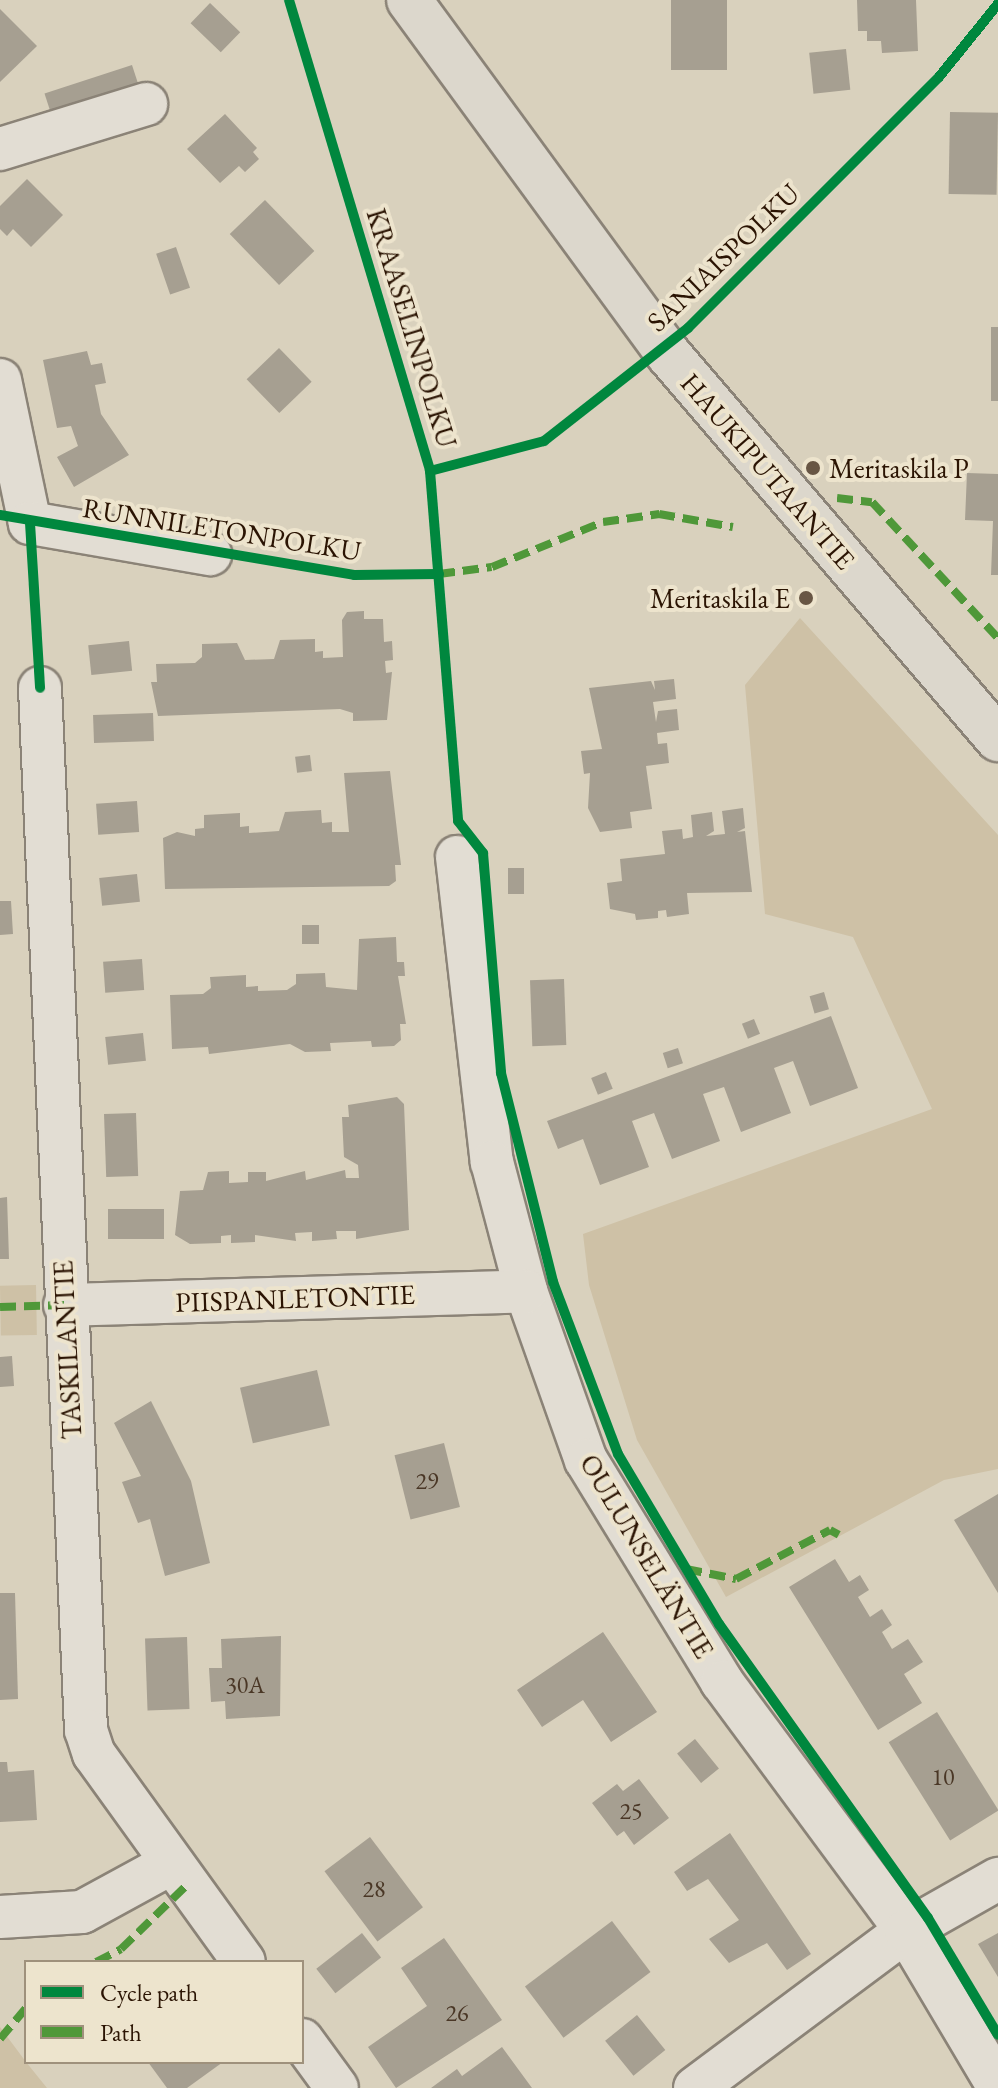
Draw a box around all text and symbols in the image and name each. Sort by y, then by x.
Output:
street label: SANIAISPOLKU [640,176,806,338]
street label: KRAASELINPOLKU [360,204,464,452]
street label: HAUKIPUTAANTIE [674,366,862,576]
place label: Meritaskila P [829,451,969,485]
marker: Meritaskila P [804,459,822,477]
street label: RUNNILETONPOLKU [80,490,364,568]
place label: Meritaskila E [650,581,790,615]
marker: Meritaskila E [797,589,815,607]
street label: TASKILANTIE [46,1260,88,1440]
street label: PIISPANLETONTIE [175,1277,415,1319]
street label: OULUNSELÄNTIE [573,1448,721,1664]
house number: 29 [415,1467,439,1495]
house number: 30A [225,1671,265,1699]
house number: 10 [931,1763,955,1791]
house number: 25 [619,1797,643,1825]
house number: 28 [362,1875,386,1903]
legend [24,1960,304,2064]
text: Cycle path [100,1977,198,2008]
house number: 26 [445,1999,469,2027]
text: Path [100,2017,142,2048]

